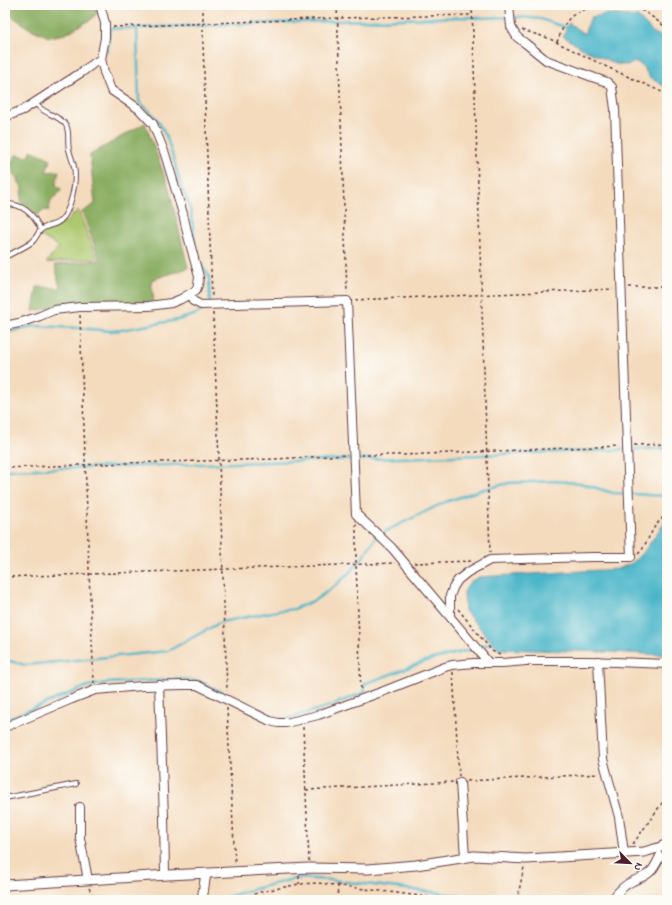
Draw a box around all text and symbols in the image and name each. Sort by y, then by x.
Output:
north arrow [610,843,650,883]
text: N [629,860,647,873]

